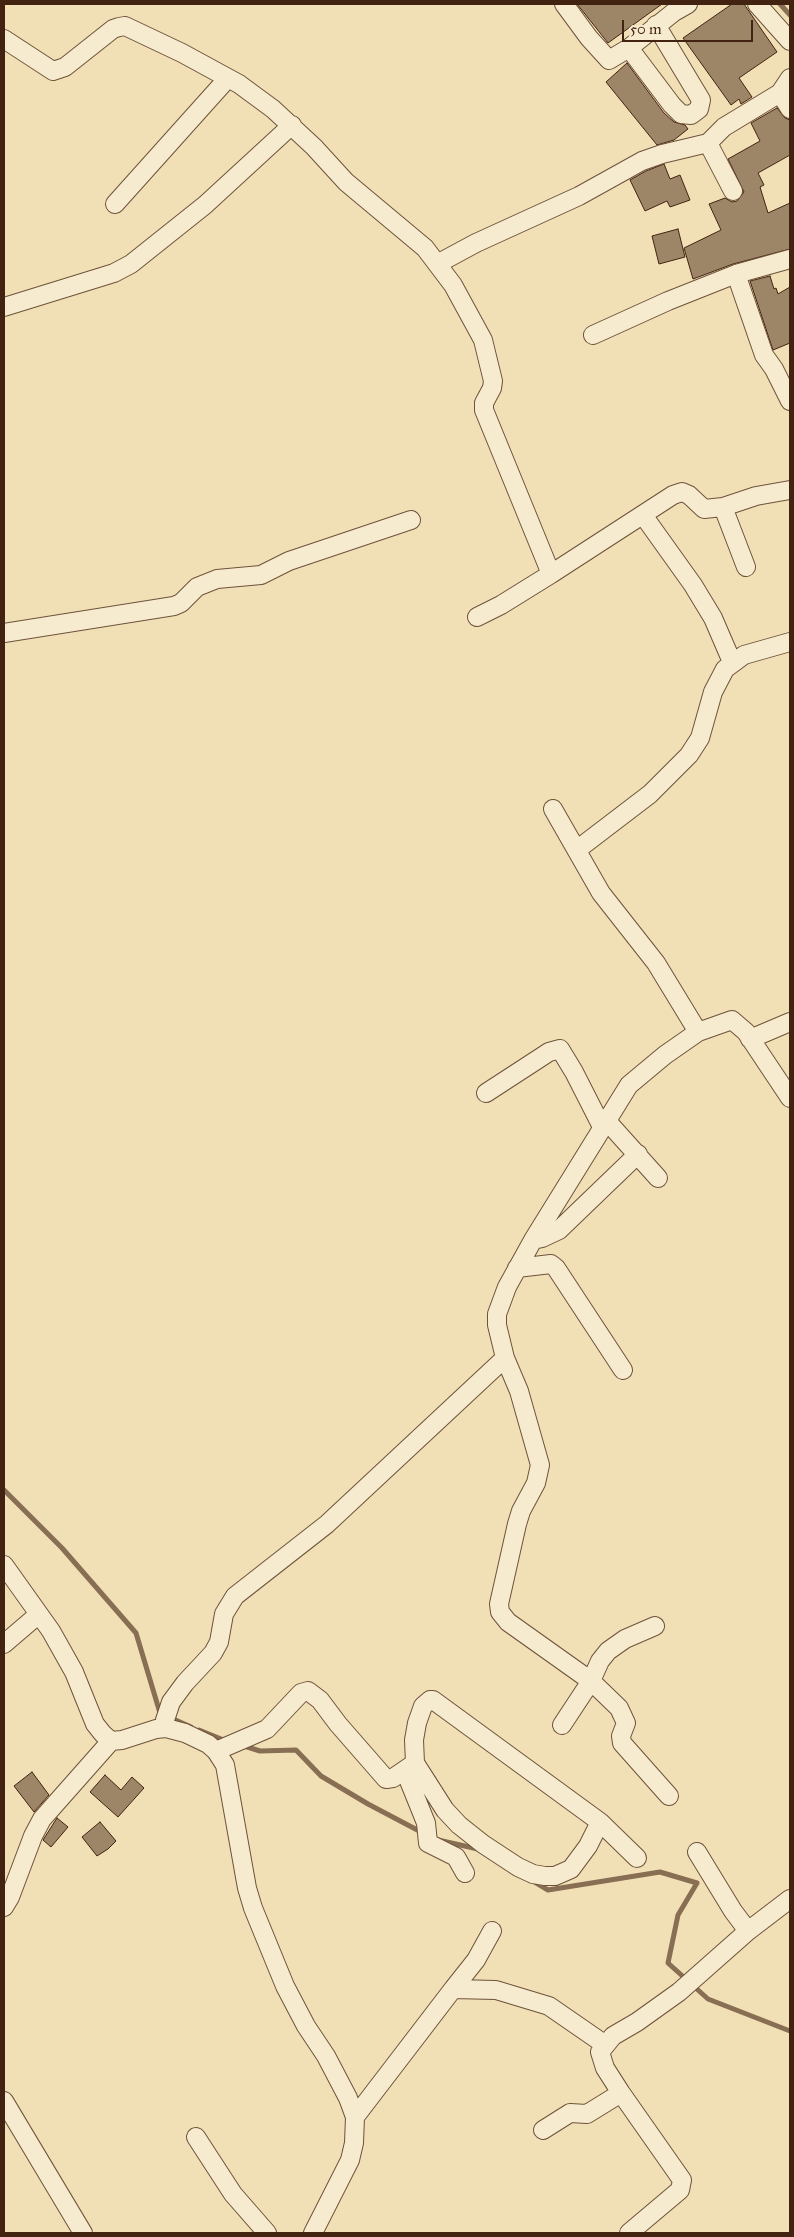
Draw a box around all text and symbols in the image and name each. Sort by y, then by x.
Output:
scale bar [624,10,755,42]
text: 50 m [630,20,662,38]

